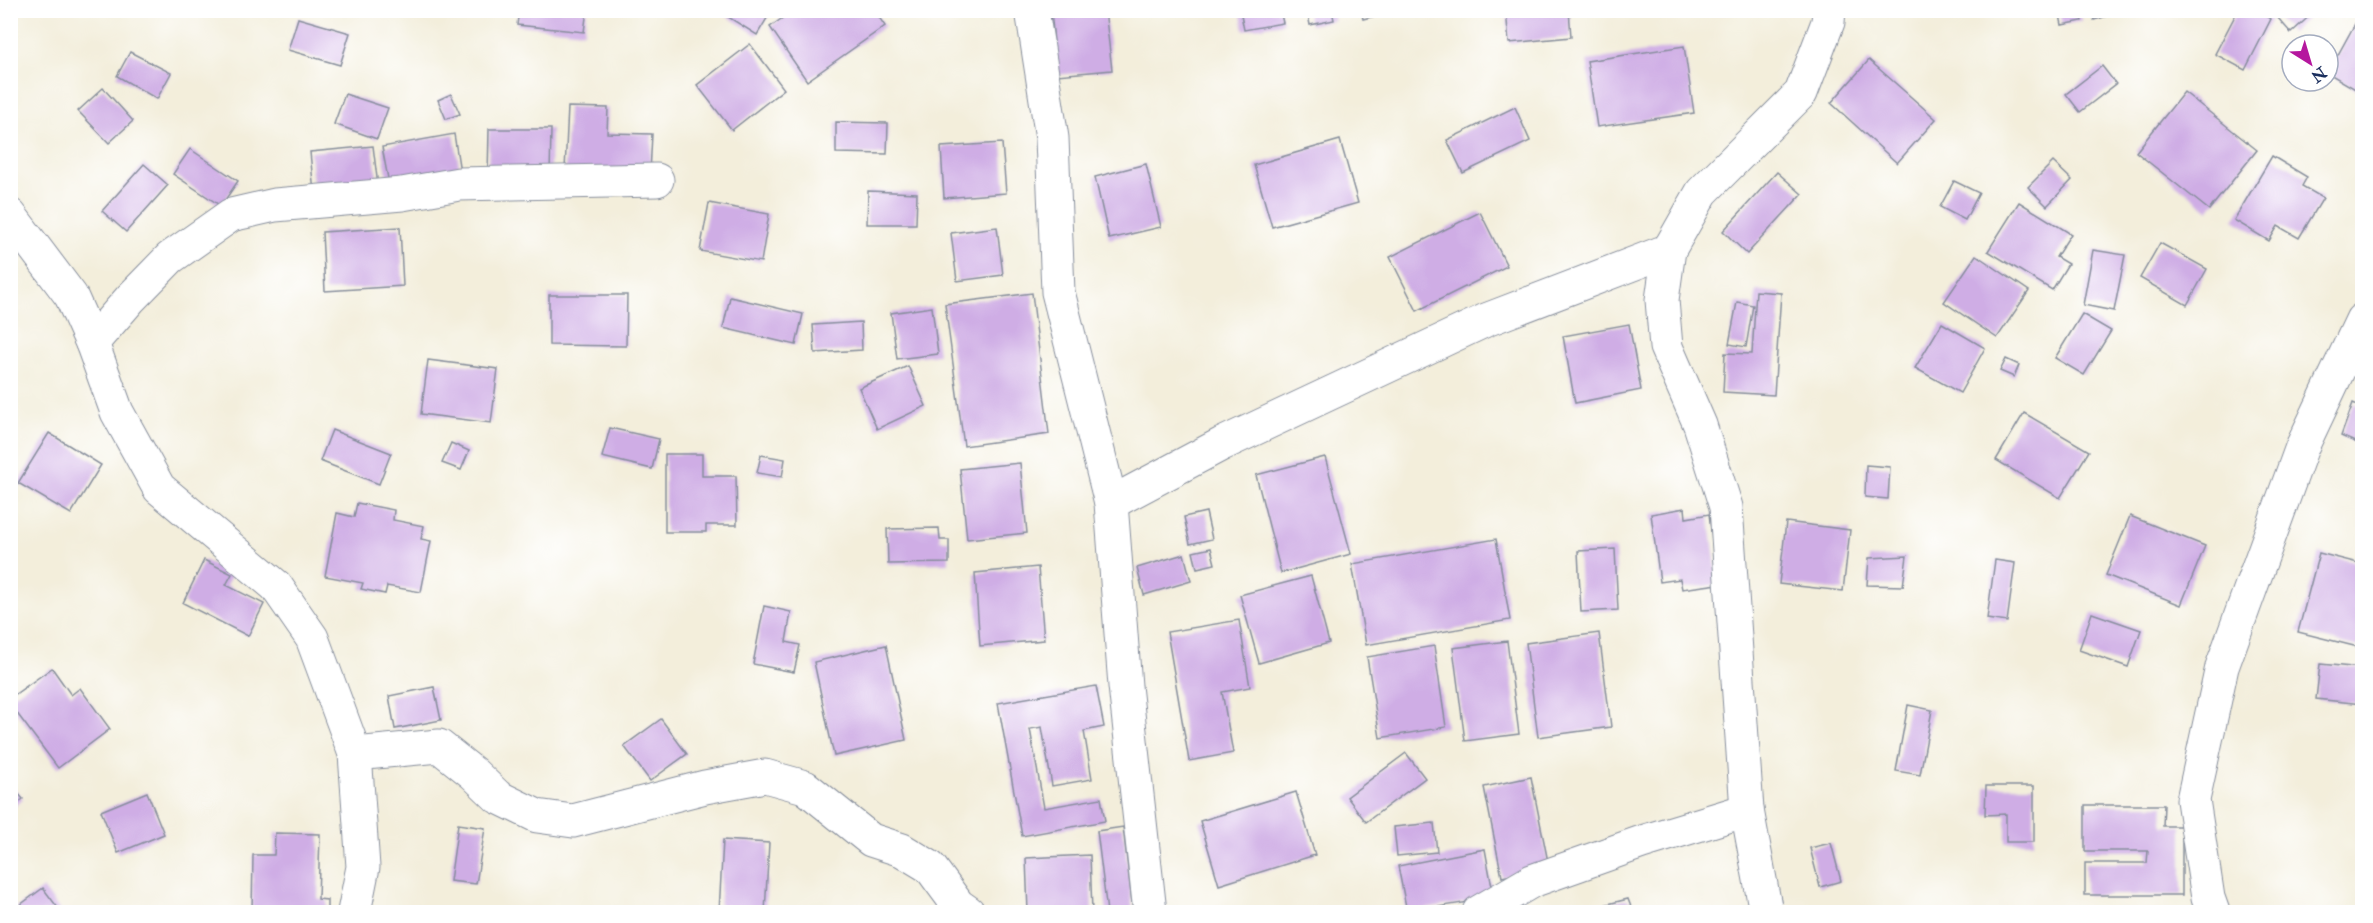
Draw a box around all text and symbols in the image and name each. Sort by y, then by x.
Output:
north arrow [2280,33,2340,93]
text: N [2306,61,2331,87]

